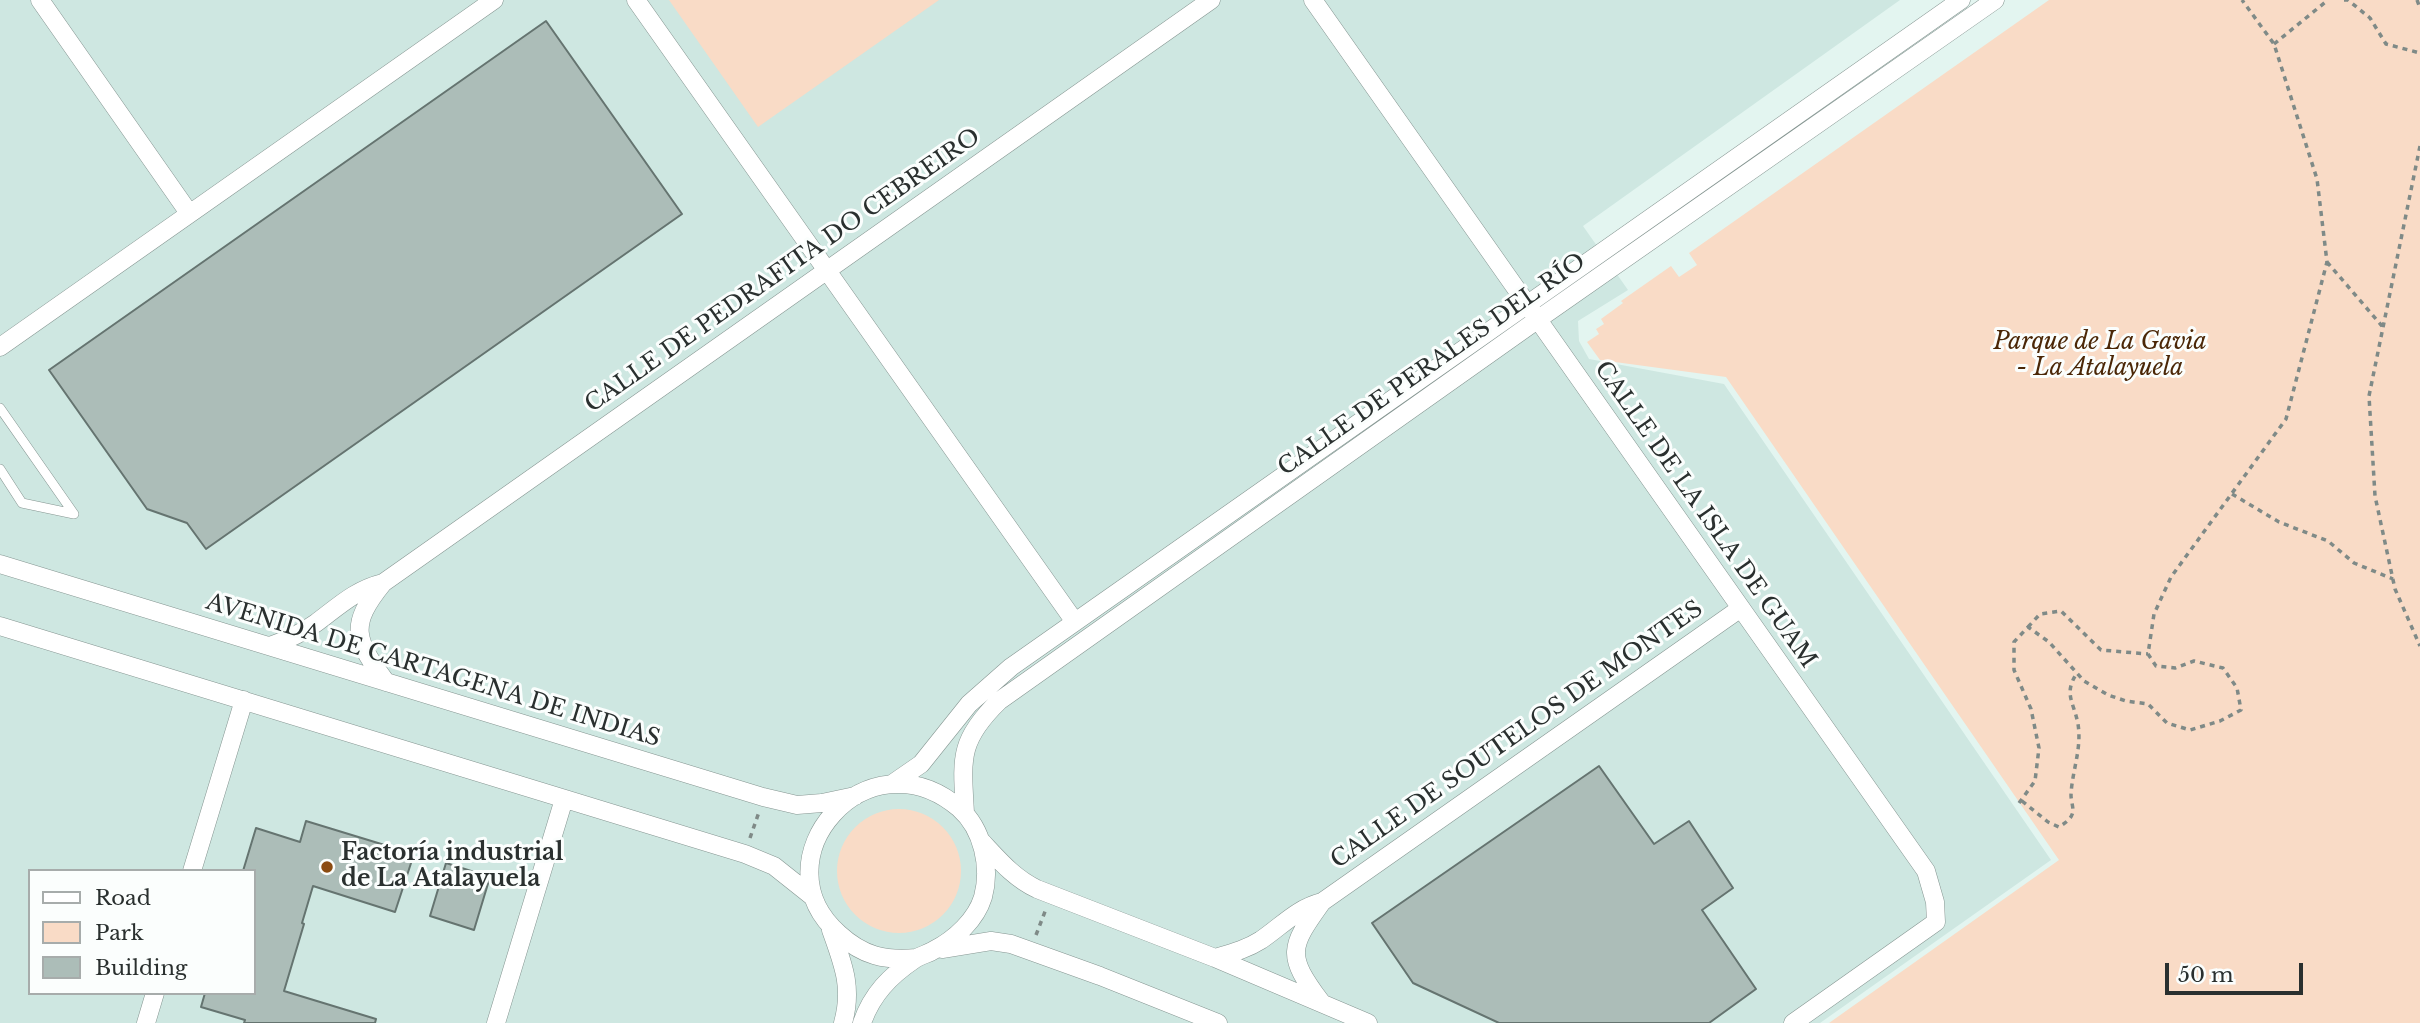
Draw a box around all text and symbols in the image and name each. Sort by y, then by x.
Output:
street label: CALLE DE PEDRAFITA DO CEBREIRO [580,123,986,419]
street label: CALLE DE PERALES DEL RÍO [1273,248,1591,482]
park label: Parque de La Gavia - La Atalayuela [1994,329,2206,383]
street label: CALLE DE LA ISLA DE GUAM [1588,356,1822,674]
street label: AVENIDA DE CARTAGENA DE INDIAS [203,589,663,753]
street label: CALLE DE SOUTELOS DE MONTES [1326,595,1708,875]
place label: Factoría industrial de La Atalayuela [341,840,563,894]
marker: Factoría industrial de La Atalayuela [319,859,335,875]
legend [28,869,256,995]
text: Road [95,885,151,911]
text: Park [95,920,144,946]
scale bar [2168,950,2306,994]
text: Building [95,955,187,981]
text: 50 m [2178,962,2233,988]

